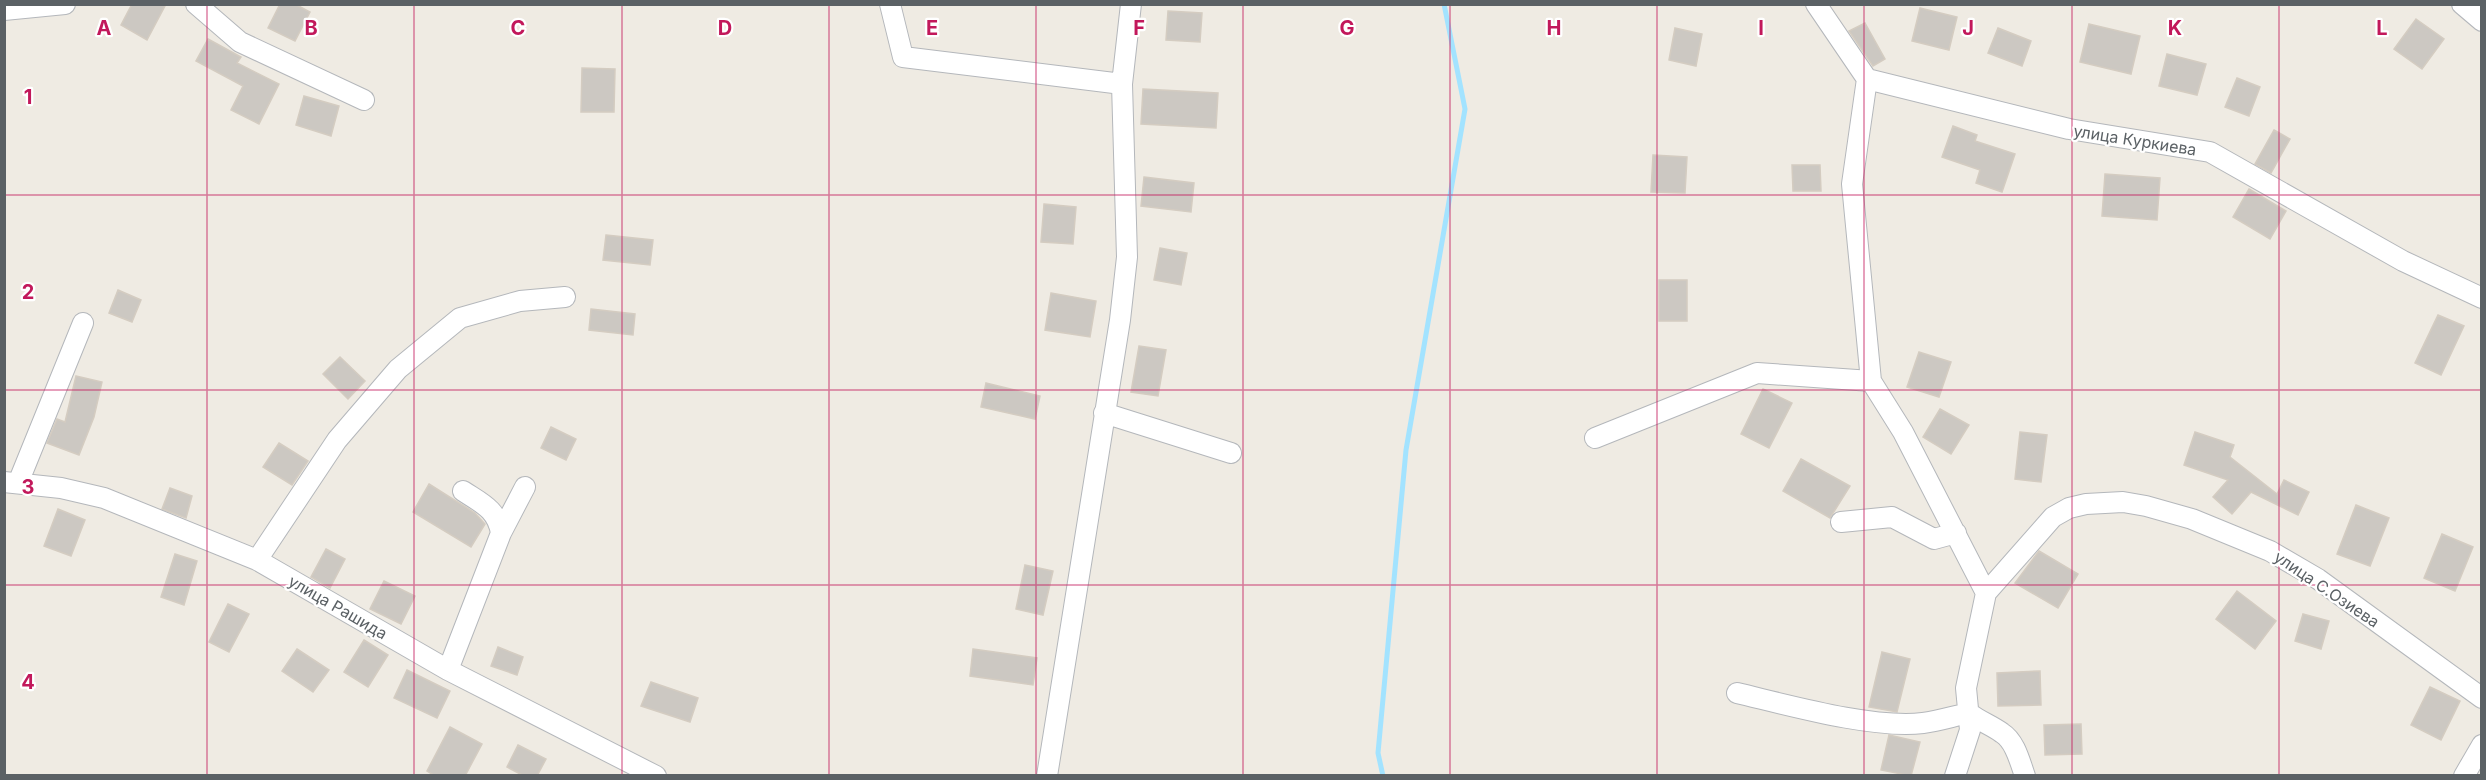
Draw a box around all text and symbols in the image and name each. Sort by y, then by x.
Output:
text: A [97,16,112,40]
text: B [304,16,318,40]
text: C [511,16,525,40]
text: D [718,16,732,40]
text: E [926,16,938,40]
text: F [1133,16,1145,40]
text: G [1339,16,1355,40]
text: H [1547,16,1561,40]
text: I [1758,16,1764,40]
text: J [1962,16,1974,40]
text: K [2168,16,2182,40]
text: L [2376,16,2388,40]
text: 1 [24,85,32,109]
street label: улица Куркиева [2072,120,2198,160]
text: 2 [22,280,34,304]
text: 3 [22,475,34,499]
street label: улица С.Озиева [2271,546,2383,632]
street label: улица Рашида [285,571,391,643]
text: 4 [21,670,35,694]

